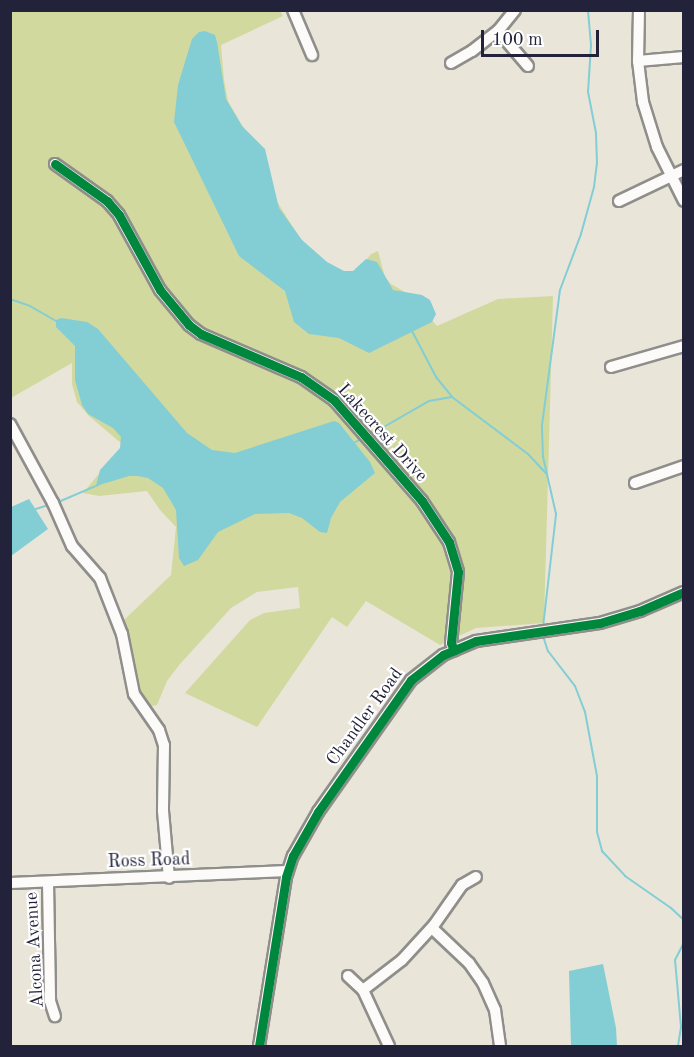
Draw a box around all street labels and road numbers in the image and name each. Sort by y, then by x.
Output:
street label: Lakecrest Drive [332,380,432,486]
street label: Chandler Road [322,664,408,770]
street label: Ross Road [107,849,191,873]
street label: Alcona Avenue [21,891,49,1009]

